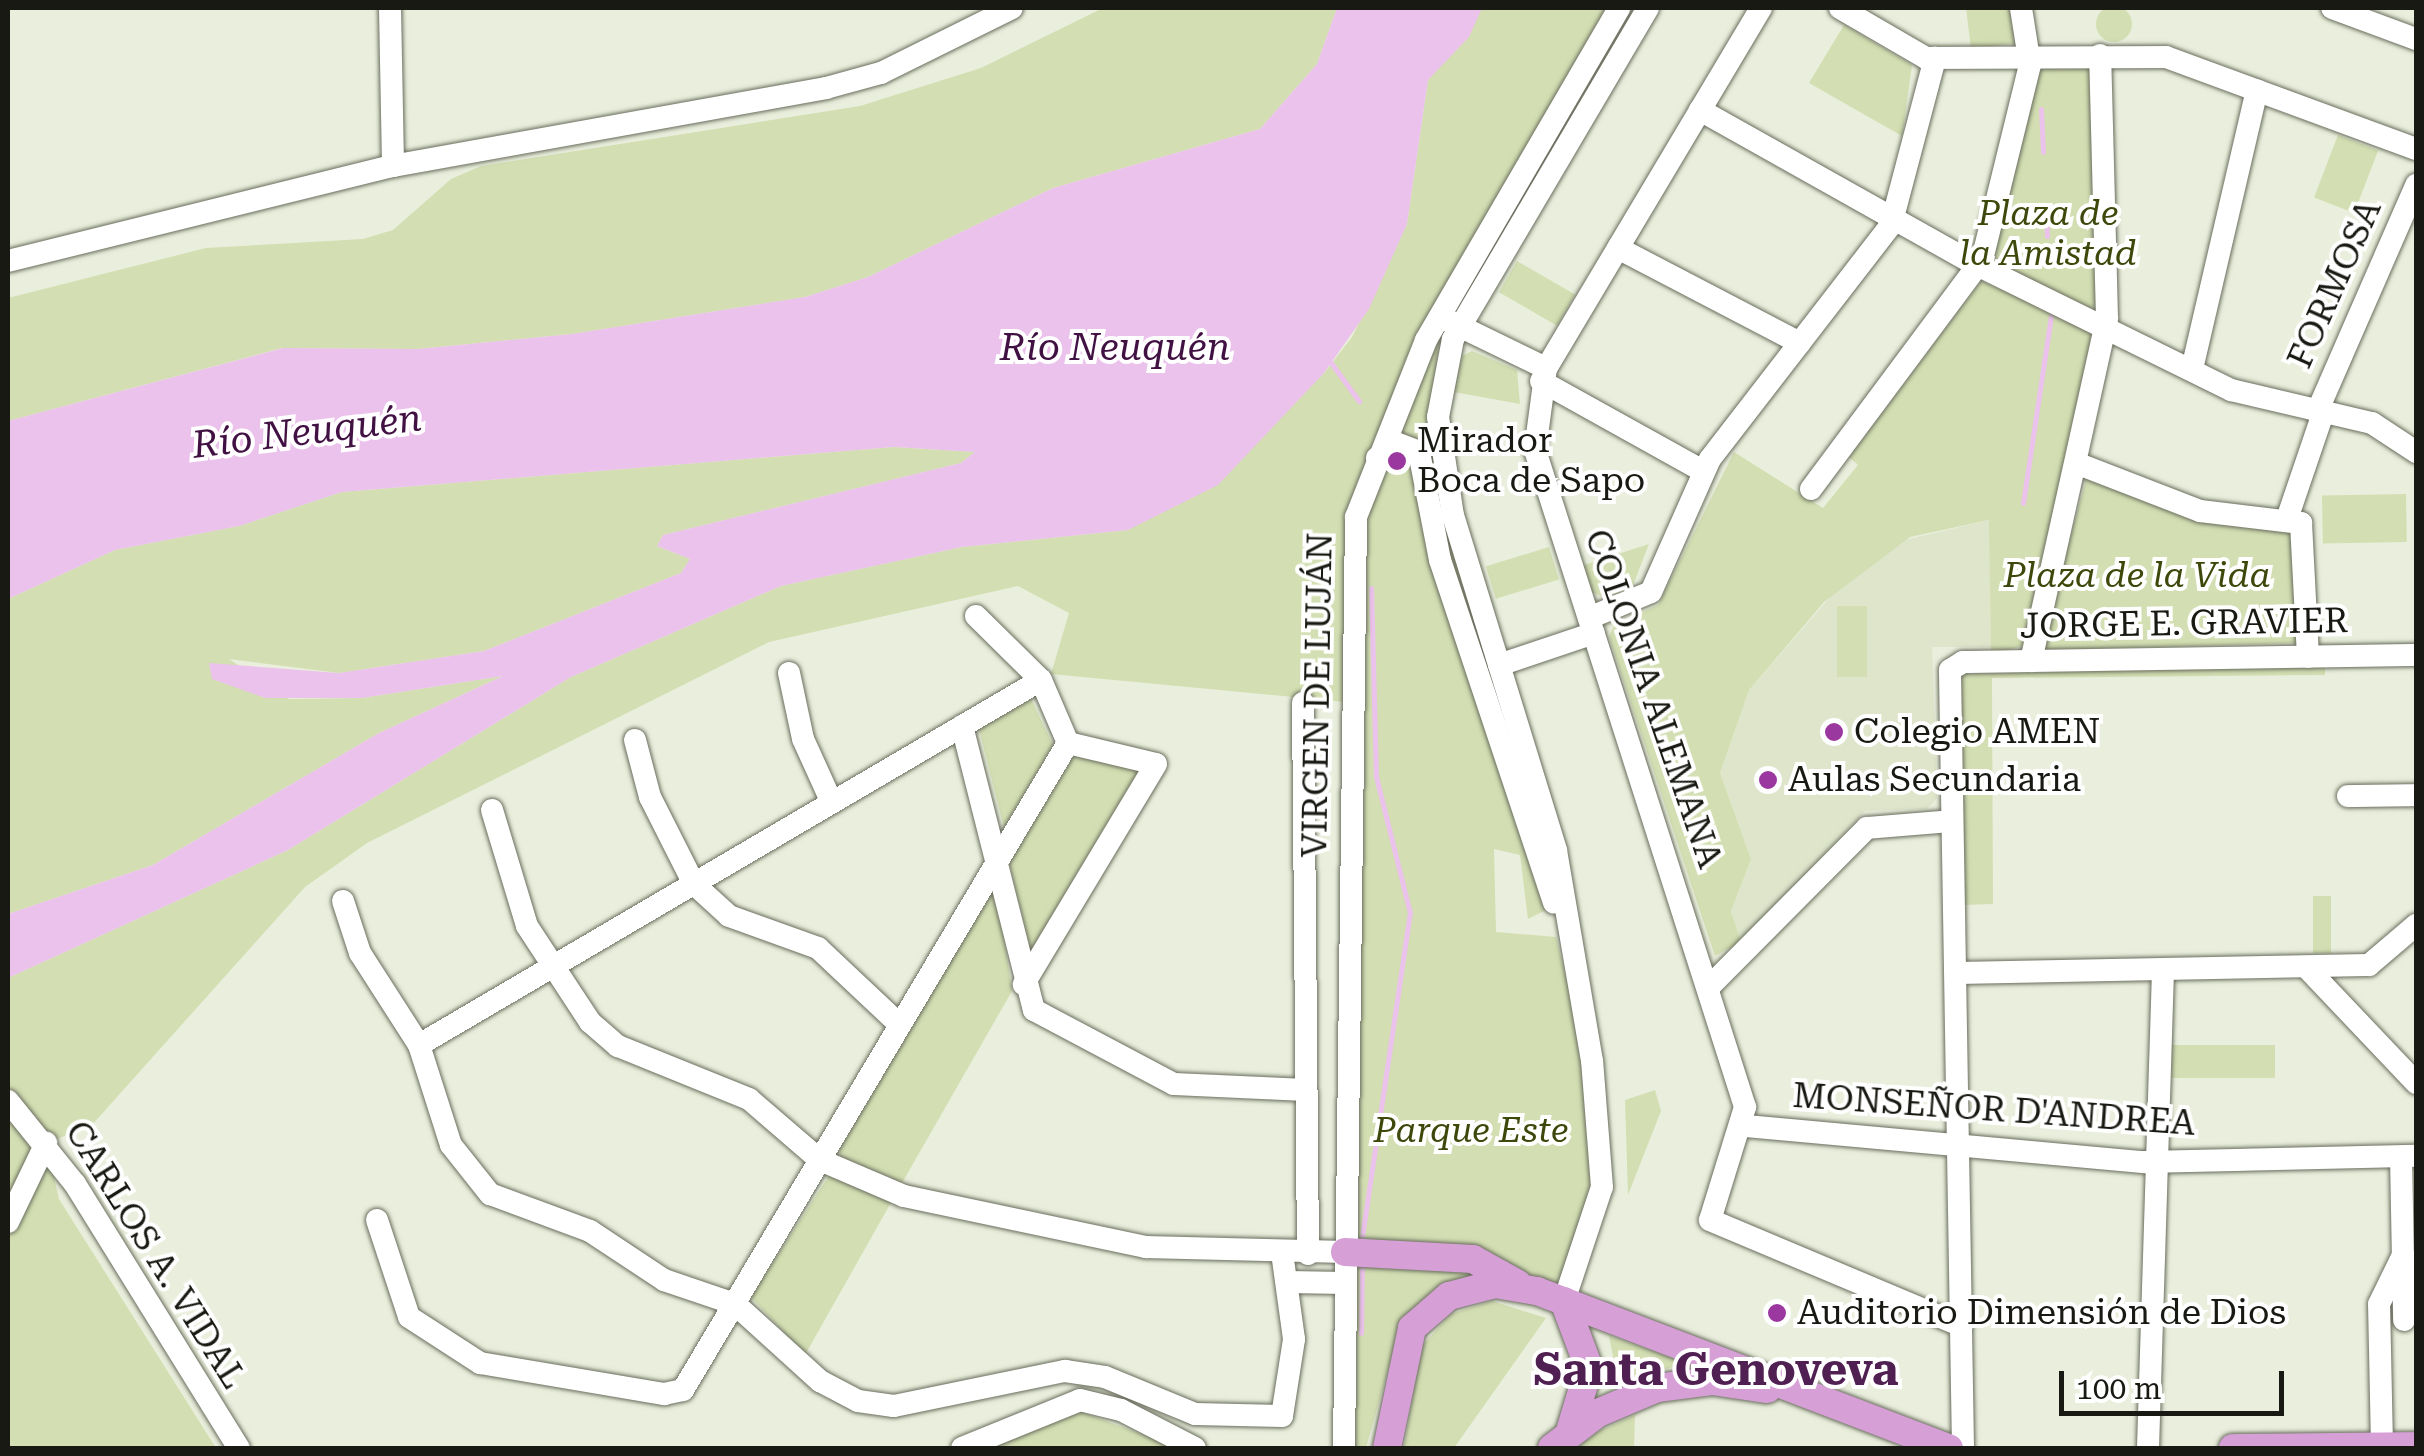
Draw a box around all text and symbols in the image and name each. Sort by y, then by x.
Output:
park label: Plaza de la Amistad [1959,193,2137,275]
street label: FORMOSA [2279,193,2391,375]
water label: Río Neuquén [1000,325,1230,371]
water label: Río Neuquén [190,395,424,469]
place label: Mirador Boca de Sapo [1417,420,1645,502]
marker: Mirador Boca de Sapo [1386,450,1408,472]
street label: COLONIA ALEMANA [1575,524,1731,874]
street label: VIRGEN DE LUJÁN [1294,532,1342,858]
park label: Plaza de la Vida [2003,555,2271,597]
street label: JORGE E. GRAVIER [2019,600,2349,648]
place label: Colegio AMEN [1854,711,2100,753]
marker: Colegio AMEN [1823,721,1845,743]
place label: Aulas Secundaria [1788,759,2081,801]
marker: Aulas Secundaria [1757,769,1779,791]
street label: MONSEÑOR D'ANDREA [1791,1075,2197,1145]
park label: Parque Este [1374,1110,1568,1152]
street label: CARLOS A. VIDAL [56,1114,254,1396]
place label: Auditorio Dimensión de Dios [1797,1292,2286,1334]
marker: Auditorio Dimensión de Dios [1766,1302,1788,1324]
district label: Santa Genoveva [1534,1343,1898,1397]
scale bar [2064,1351,2289,1413]
text: 100 m [2076,1371,2161,1406]

